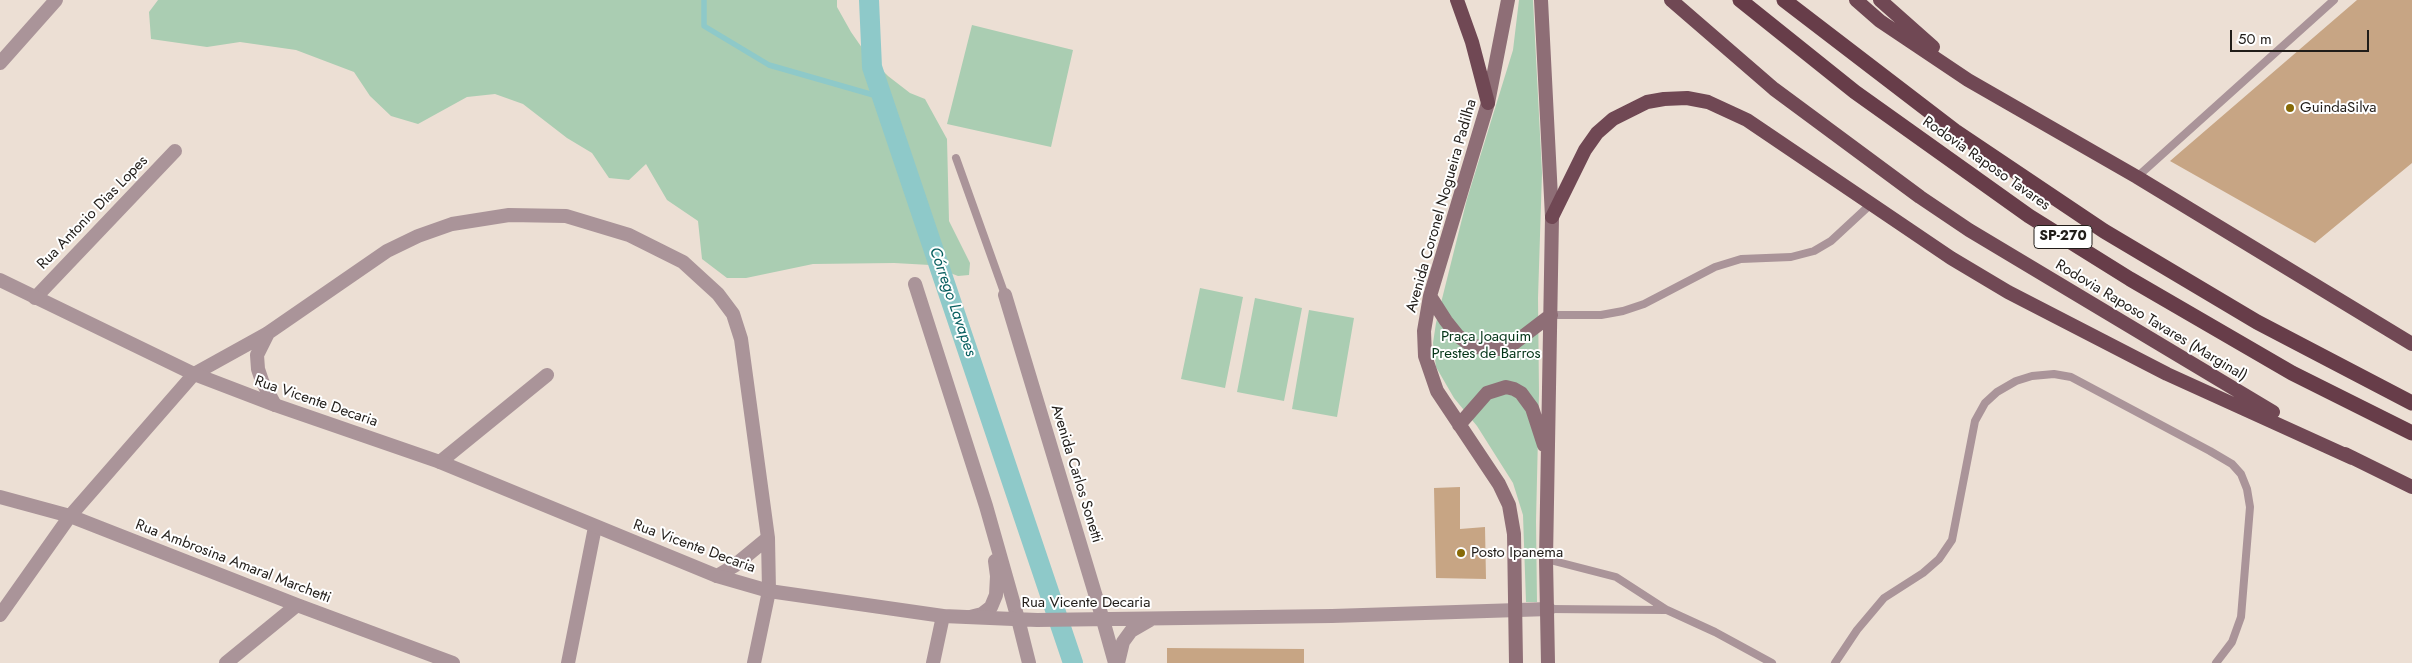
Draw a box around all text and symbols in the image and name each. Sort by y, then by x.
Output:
scale bar [2232,20,2371,52]
text: 50 m [2238,28,2272,50]
street label: Avenida Coronel Nogueira Padilha [1403,97,1481,315]
place label: GuindaSilva [2300,99,2376,117]
marker: GuindaSilva [2284,102,2296,114]
street label: Rodovia Raposo Tavares [1919,113,2053,215]
street label: Rua Antonio Dias Lopes [34,152,152,274]
road number: SP-270 [2034,226,2092,248]
water label: Córrego Lavapes [924,245,980,359]
street label: Rodovia Raposo Tavares (Marginal) [2052,256,2250,386]
park label: Praça Joaquim Prestes de Barros [1431,328,1541,363]
street label: Rua Vicente Decaria [252,372,380,432]
street label: Avenida Carlos Sonetti [1046,403,1106,545]
street label: Rua Ambrosina Amaral Marchetti [133,516,333,608]
street label: Rua Vicente Decaria [630,516,758,578]
place label: Posto Ipanema [1471,544,1563,562]
marker: Posto Ipanema [1455,547,1467,559]
street label: Rua Vicente Decaria [1022,594,1150,612]

